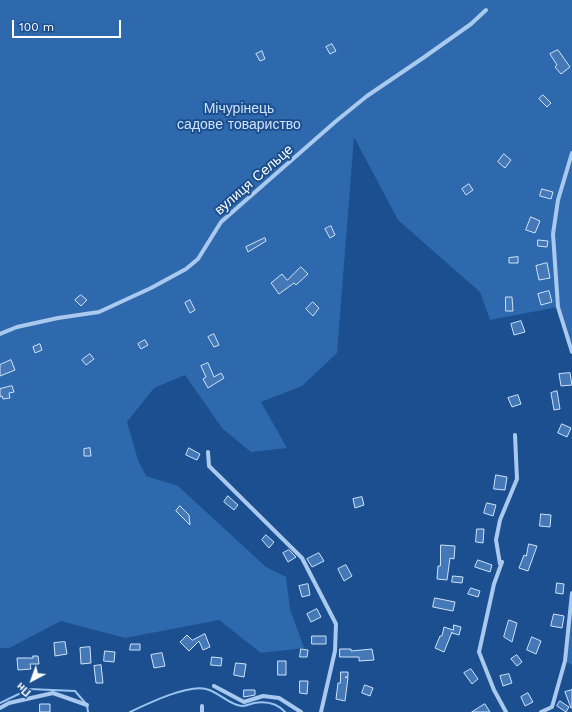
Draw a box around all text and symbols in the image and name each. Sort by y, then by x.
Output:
scale bar [14,12,123,38]
text: 100 m [19,20,54,34]
park label: Мічурінець садове товариство [177,101,301,134]
street label: вулиця Сельце [211,141,297,219]
north arrow [12,660,52,700]
text: Пн [14,680,34,699]

